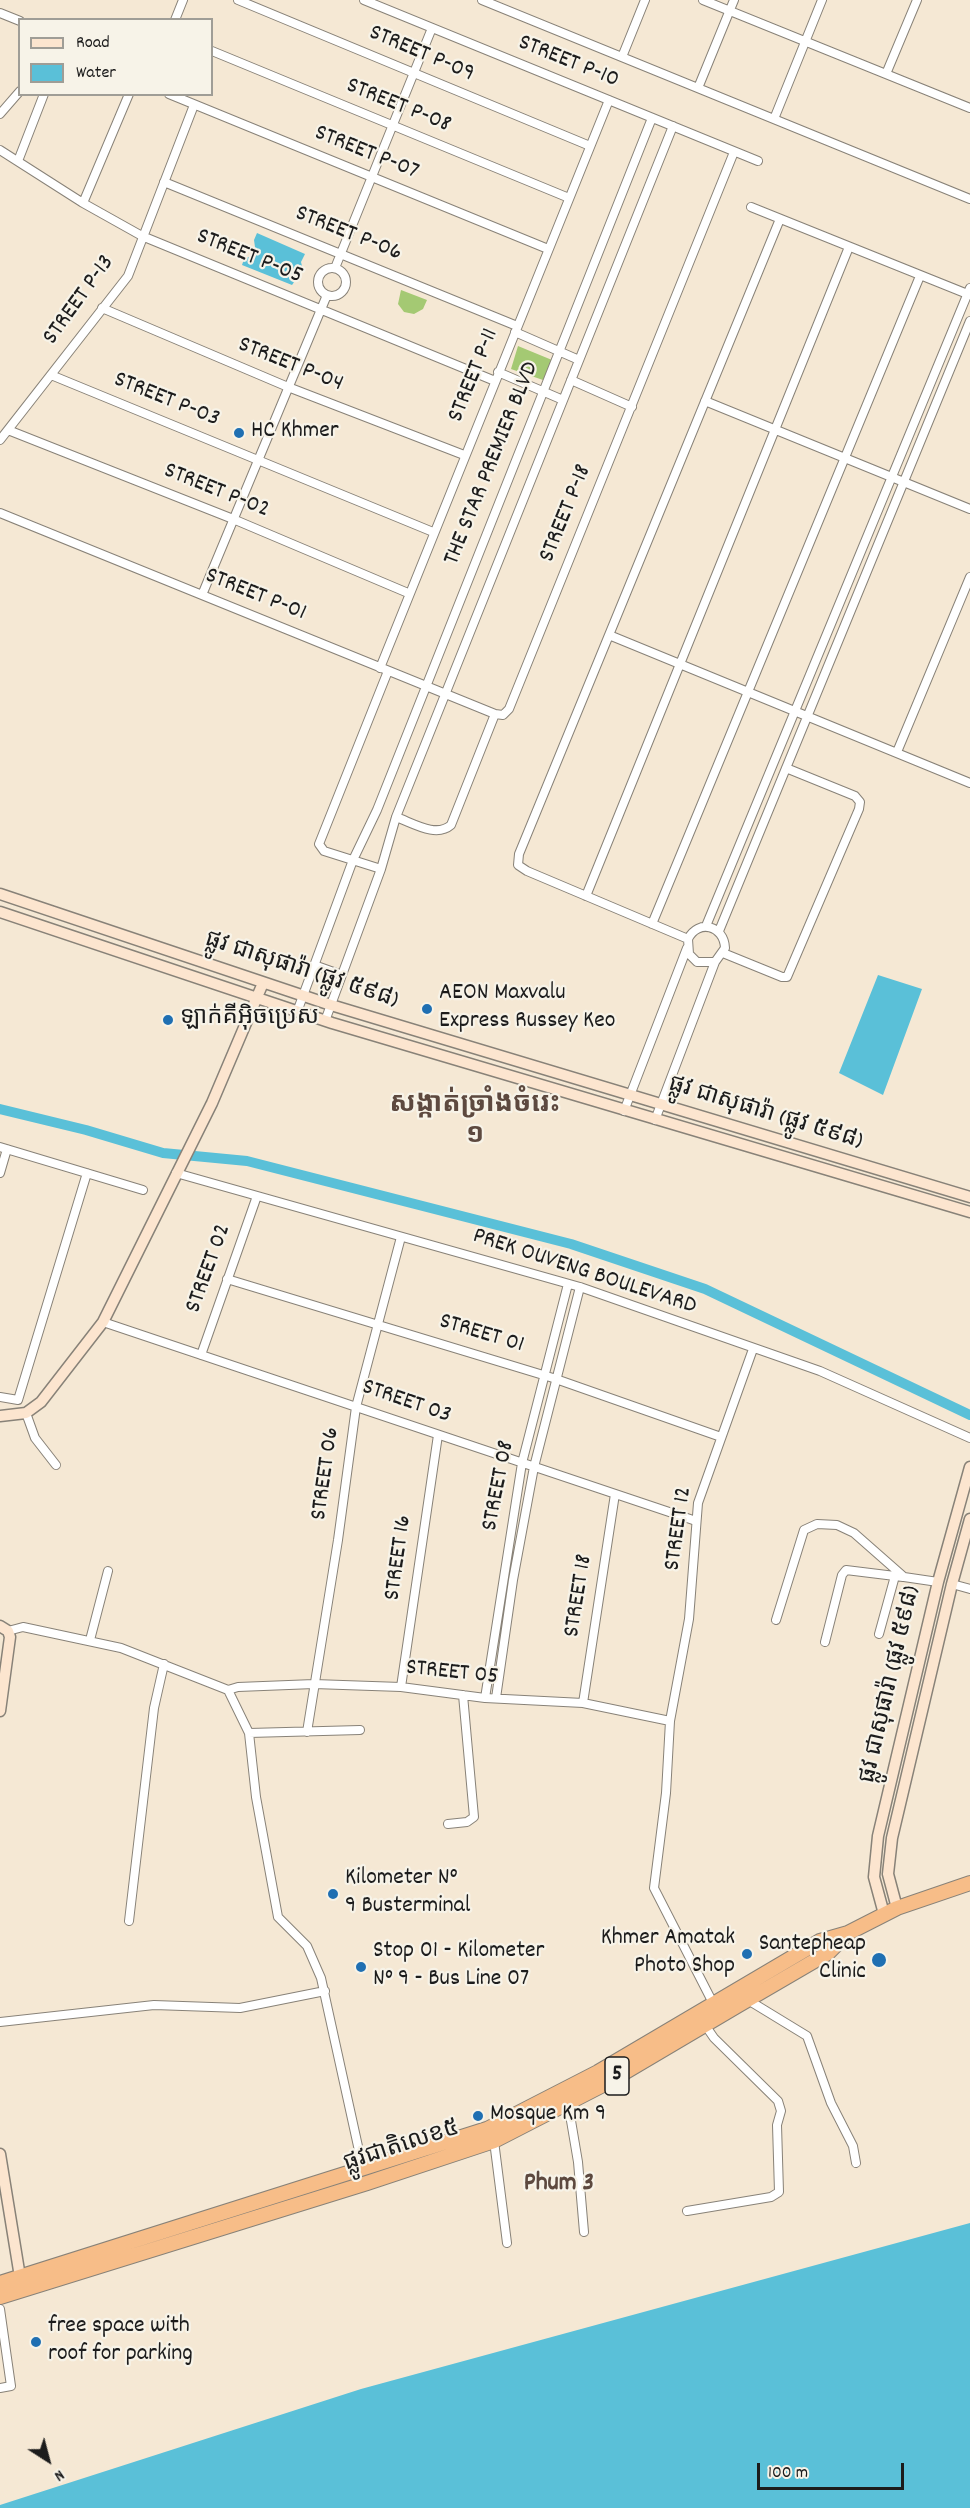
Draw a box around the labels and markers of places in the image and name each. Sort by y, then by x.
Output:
place label: HC Khmer [251,419,339,447]
marker: HC Khmer [232,426,246,440]
place label: AEON Maxvalu Express Russey Keo [439,981,615,1037]
marker: AEON Maxvalu Express Russey Keo [420,1002,434,1016]
place label: ឡាក់គីអ៊ិចប្រេស [180,1006,319,1034]
marker: ឡាក់គីអ៊ិចប្រេស [161,1013,175,1027]
place label: Kilometer N° 9 Busterminal [345,1866,471,1922]
marker: Kilometer N° 9 Busterminal [326,1887,340,1901]
place label: Khmer Amatak Photo Shop [601,1926,735,1982]
place label: Santepheap Clinic [759,1932,866,1988]
place label: Stop 01 - Kilometer N° 9 - Bus Line 07 [373,1939,544,1995]
marker: Khmer Amatak Photo Shop [740,1947,754,1961]
marker: Santepheap Clinic [870,1951,888,1969]
marker: Stop 01 - Kilometer N° 9 - Bus Line 07 [354,1960,368,1974]
place label: Mosque Km 9 [490,2102,606,2130]
marker: Mosque Km 9 [471,2109,485,2123]
place label: free space with roof for parking [48,2314,193,2370]
marker: free space with roof for parking [29,2335,43,2349]

